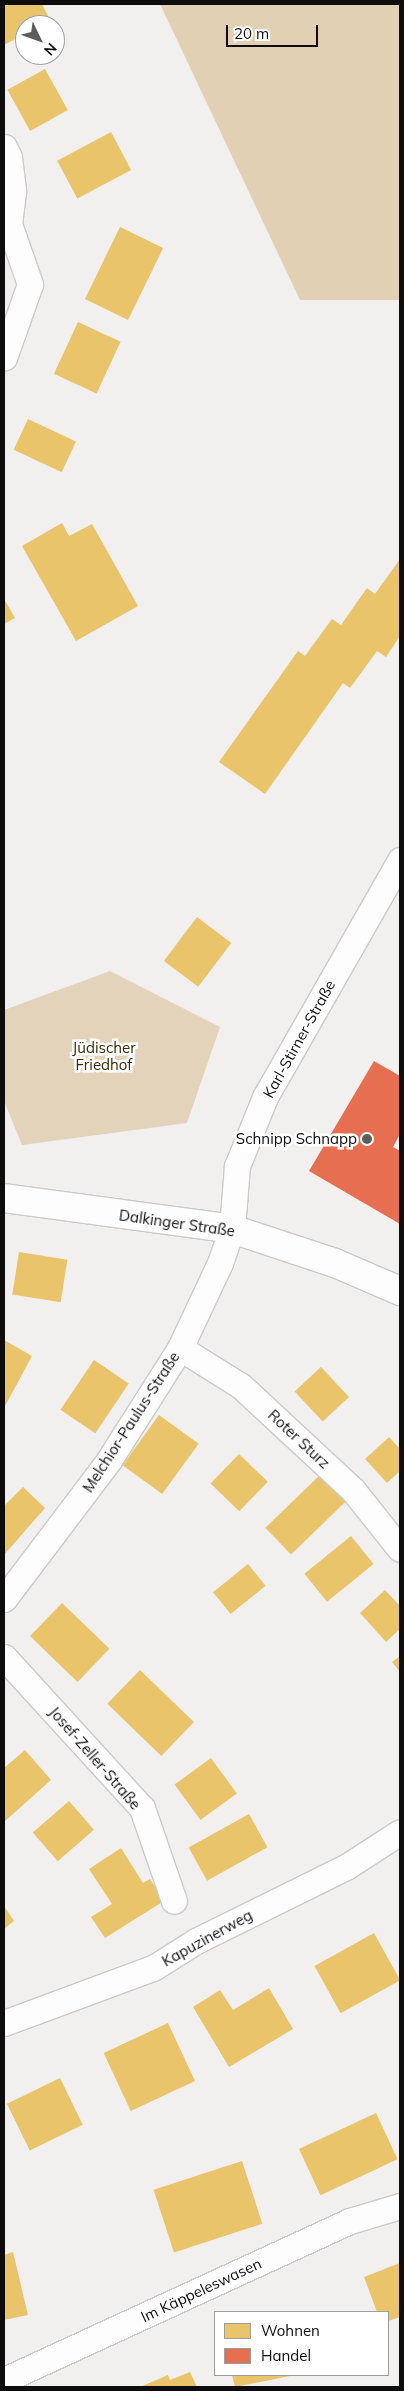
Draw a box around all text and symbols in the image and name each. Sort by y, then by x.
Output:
north arrow [15,15,65,65]
scale bar [229,15,322,47]
text: 20 m [234,24,269,43]
text: N [40,39,61,59]
street label: Karl-Stirner-Straße [259,977,339,1101]
park label: Jüdischer Friedhof [72,1038,136,1073]
place label: Schnipp Schnapp [236,1130,357,1148]
marker: Schnipp Schnapp [361,1133,373,1145]
street label: Dalkinger Straße [118,1206,236,1240]
street label: Melchior-Paulus-Straße [79,1348,183,1496]
street label: Roter Sturz [264,1406,334,1472]
street label: Josef-Zeller-Straße [45,1703,145,1813]
street label: Kapuzinerweg [159,1906,255,1970]
street label: Im Käppeleswasen [138,2254,264,2326]
legend [214,2311,389,2376]
text: Wohnen [261,2321,320,2340]
text: Handel [261,2346,311,2365]

